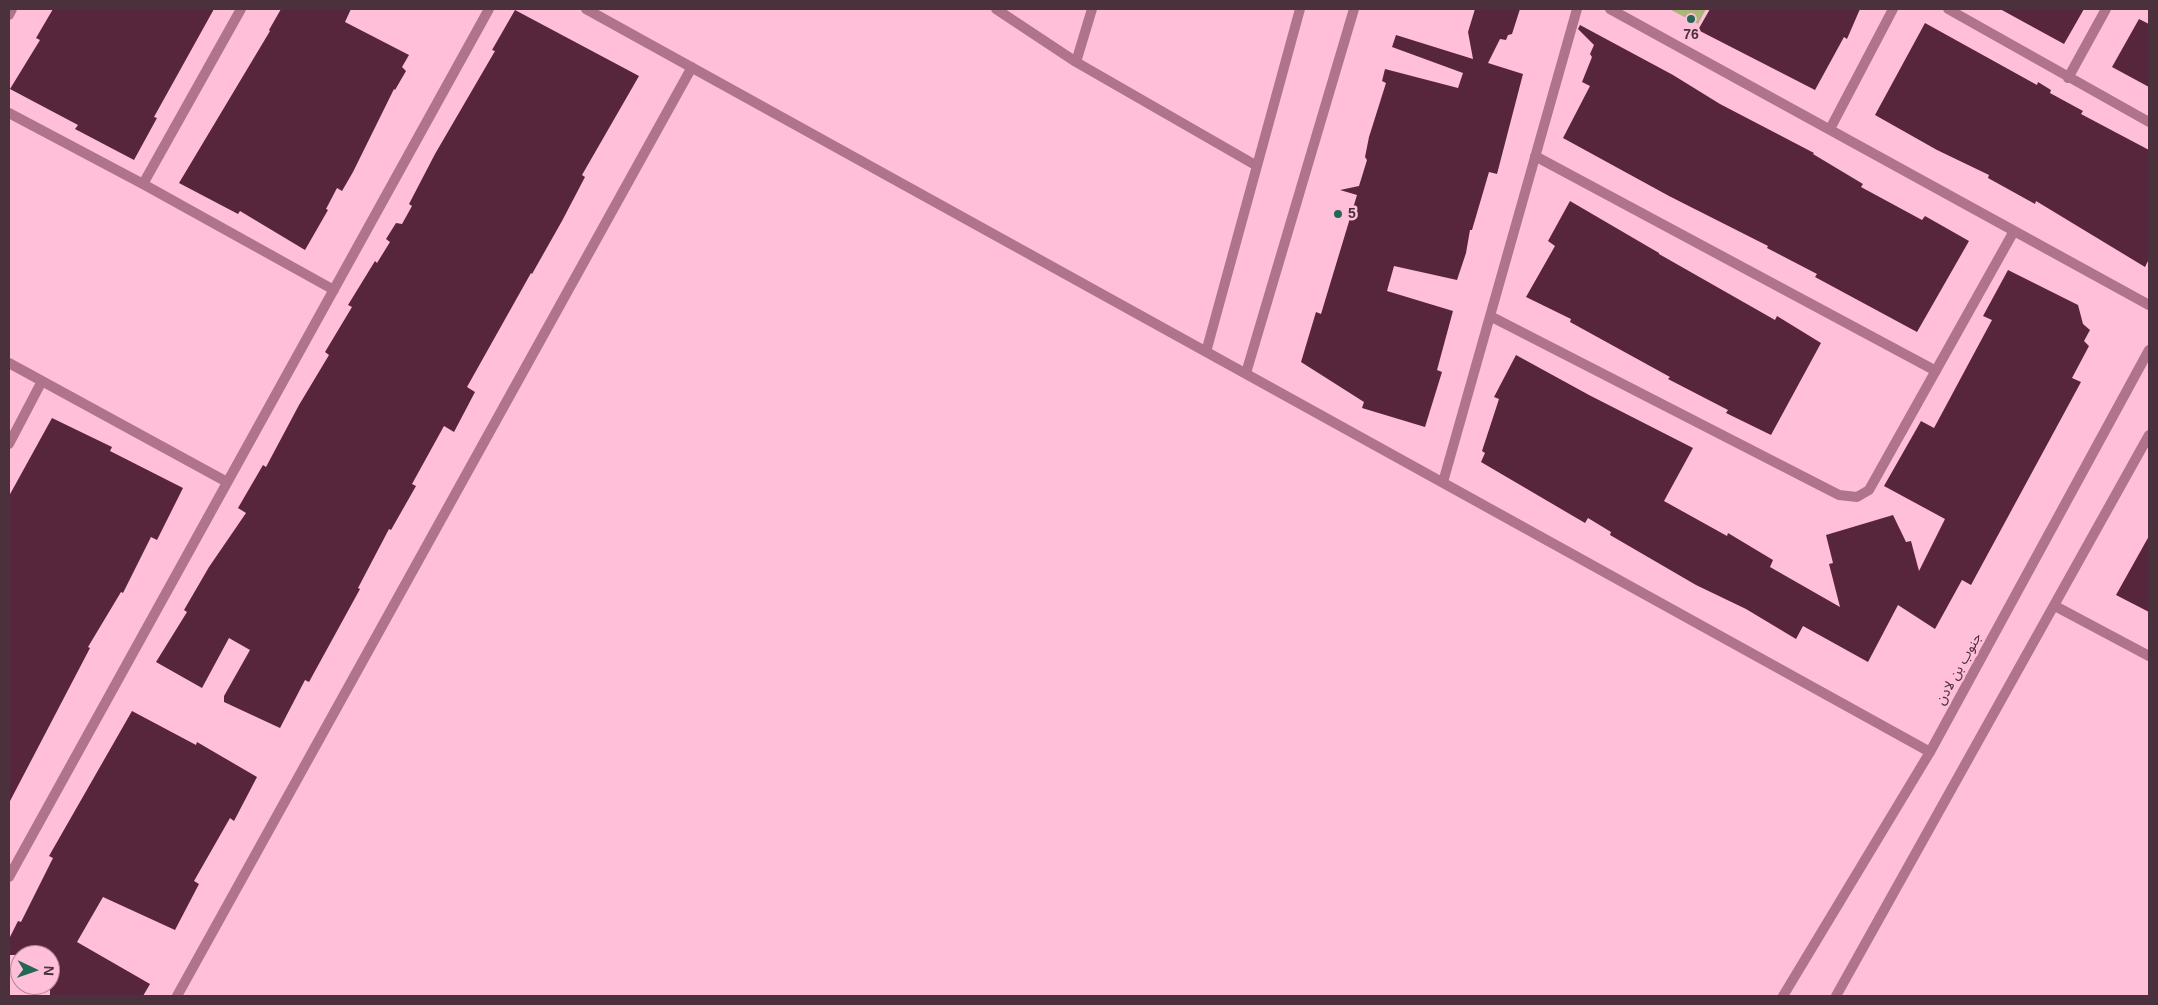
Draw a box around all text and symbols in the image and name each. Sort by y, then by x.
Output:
marker: 76 [1685,13,1697,25]
place label: 76 [1683,27,1699,43]
place label: 5 [1348,206,1356,222]
marker: 5 [1332,208,1344,220]
street label: جنوب بن لادن [1932,630,1986,708]
north arrow [10,945,60,995]
text: N [41,965,57,976]

